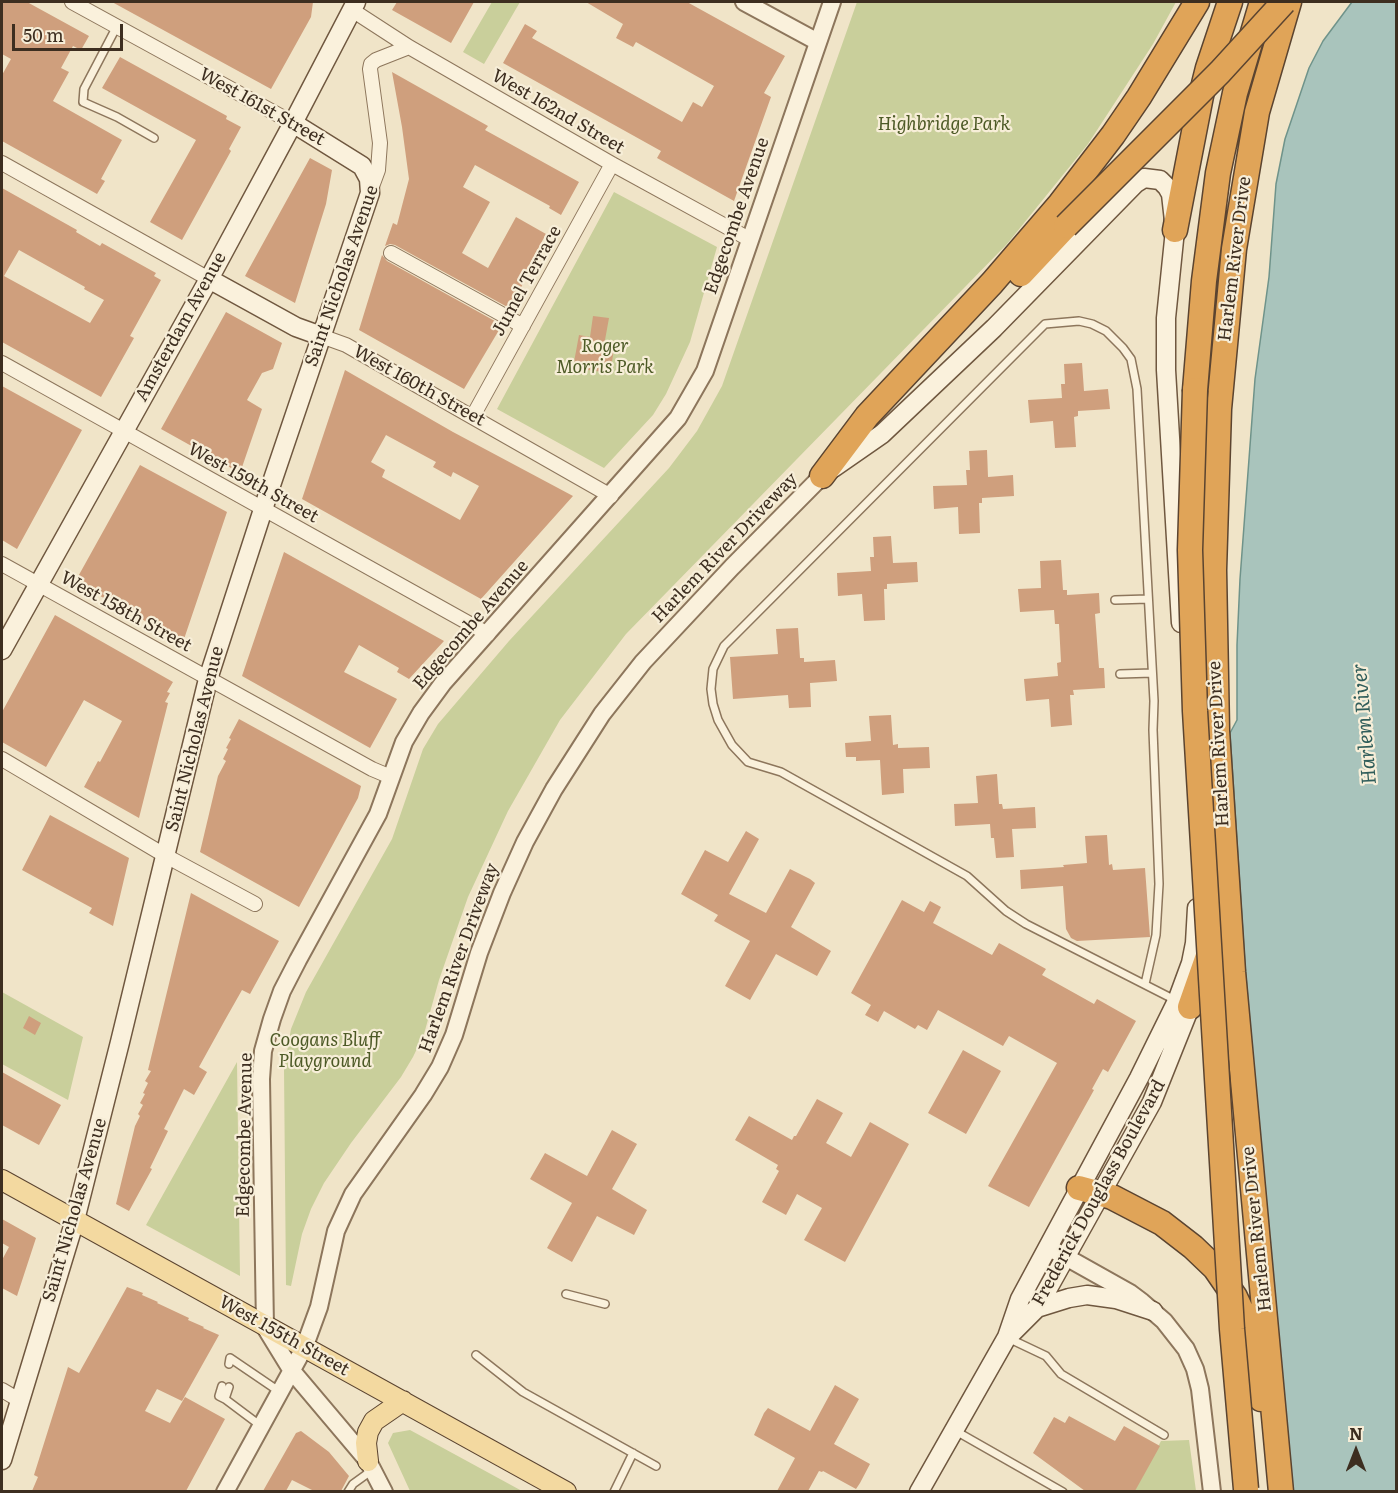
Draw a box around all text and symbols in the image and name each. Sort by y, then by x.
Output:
scale bar [15,12,126,50]
text: 50 m [23,21,64,48]
street label: West 161st Street [195,63,329,151]
street label: West 162nd Street [488,65,628,159]
park label: Highbridge Park [878,114,1010,136]
street label: Edgecombe Avenue [700,135,774,297]
street label: Harlem River Drive [1214,175,1256,343]
street label: Saint Nicholas Avenue [301,182,383,370]
street label: Jumel Terrace [488,222,566,340]
street label: Amsterdam Avenue [131,248,231,406]
park label: Roger Morris Park [556,336,654,378]
street label: West 160th Street [349,341,489,431]
street label: West 159th Street [184,438,322,528]
street label: Harlem River Driveway [648,468,802,628]
street label: Edgecombe Avenue [409,556,533,694]
street label: West 158th Street [57,567,195,657]
street label: Saint Nicholas Avenue [161,644,229,834]
street label: Harlem River Drive [1204,660,1234,828]
water label: Harlem River [1348,663,1382,785]
street label: Harlem River Driveway [415,860,503,1056]
park label: Coogans Bluff Playground [269,1030,381,1072]
street label: Edgecombe Avenue [233,1052,257,1218]
street label: Frederick Douglass Boulevard [1028,1076,1170,1310]
street label: Saint Nicholas Avenue [38,1115,112,1305]
street label: Harlem River Drive [1238,1145,1276,1313]
street label: West 155th Street [215,1291,353,1381]
north arrow [1326,1421,1386,1481]
text: N [1349,1421,1363,1445]

